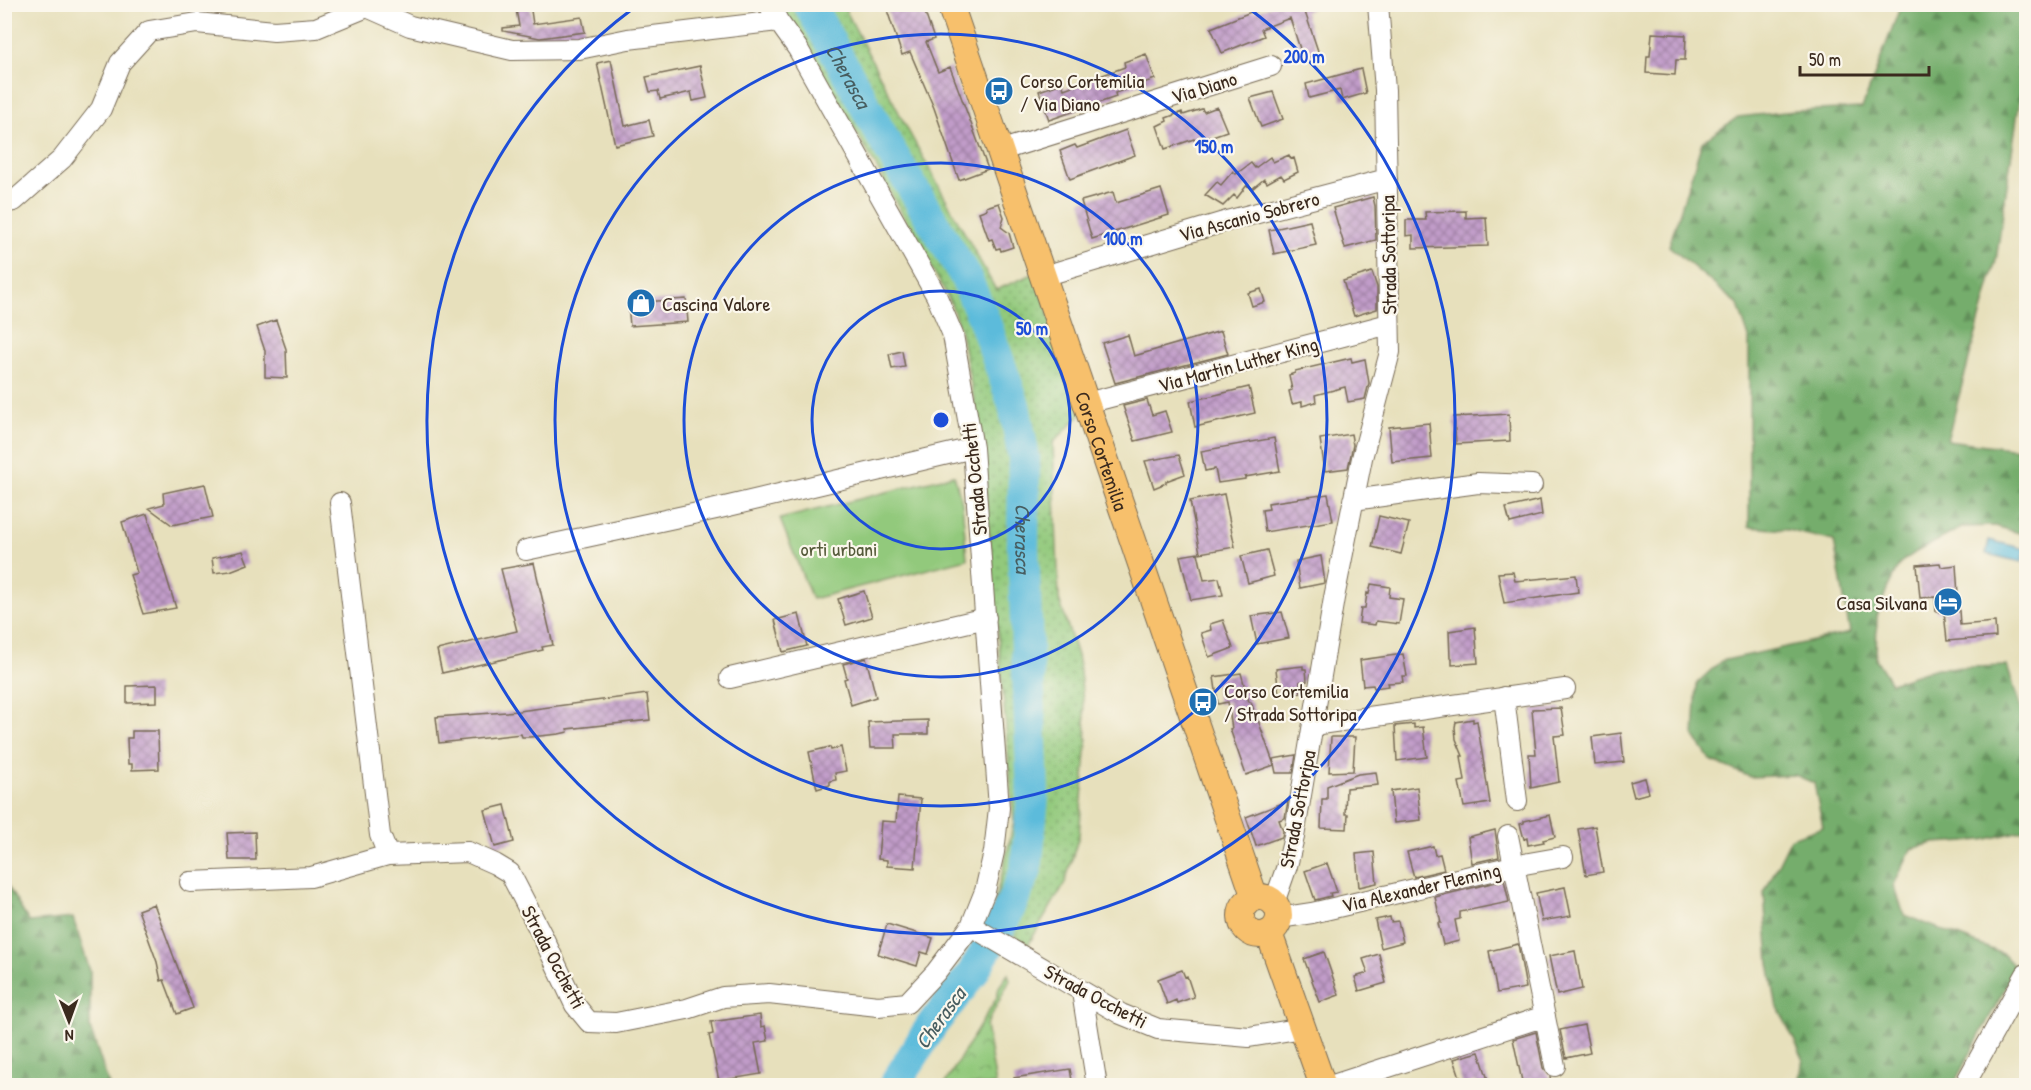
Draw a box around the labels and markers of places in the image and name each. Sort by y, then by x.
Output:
place label: Corso Cortemilia / Via Diano [1020,67,1145,117]
bus stop icon: Corso Cortemilia / Via Diano [983,75,1015,107]
shop icon: Cascina Valore [625,287,657,319]
place label: Cascina Valore [662,290,770,317]
centre of rings [931,410,951,430]
hotel icon: Casa Silvana [1932,586,1964,618]
place label: Casa Silvana [1836,589,1927,616]
place label: Corso Cortemilia / Strada Sottoripa [1224,677,1357,727]
bus stop icon: Corso Cortemilia / Strada Sottoripa [1187,686,1219,718]

